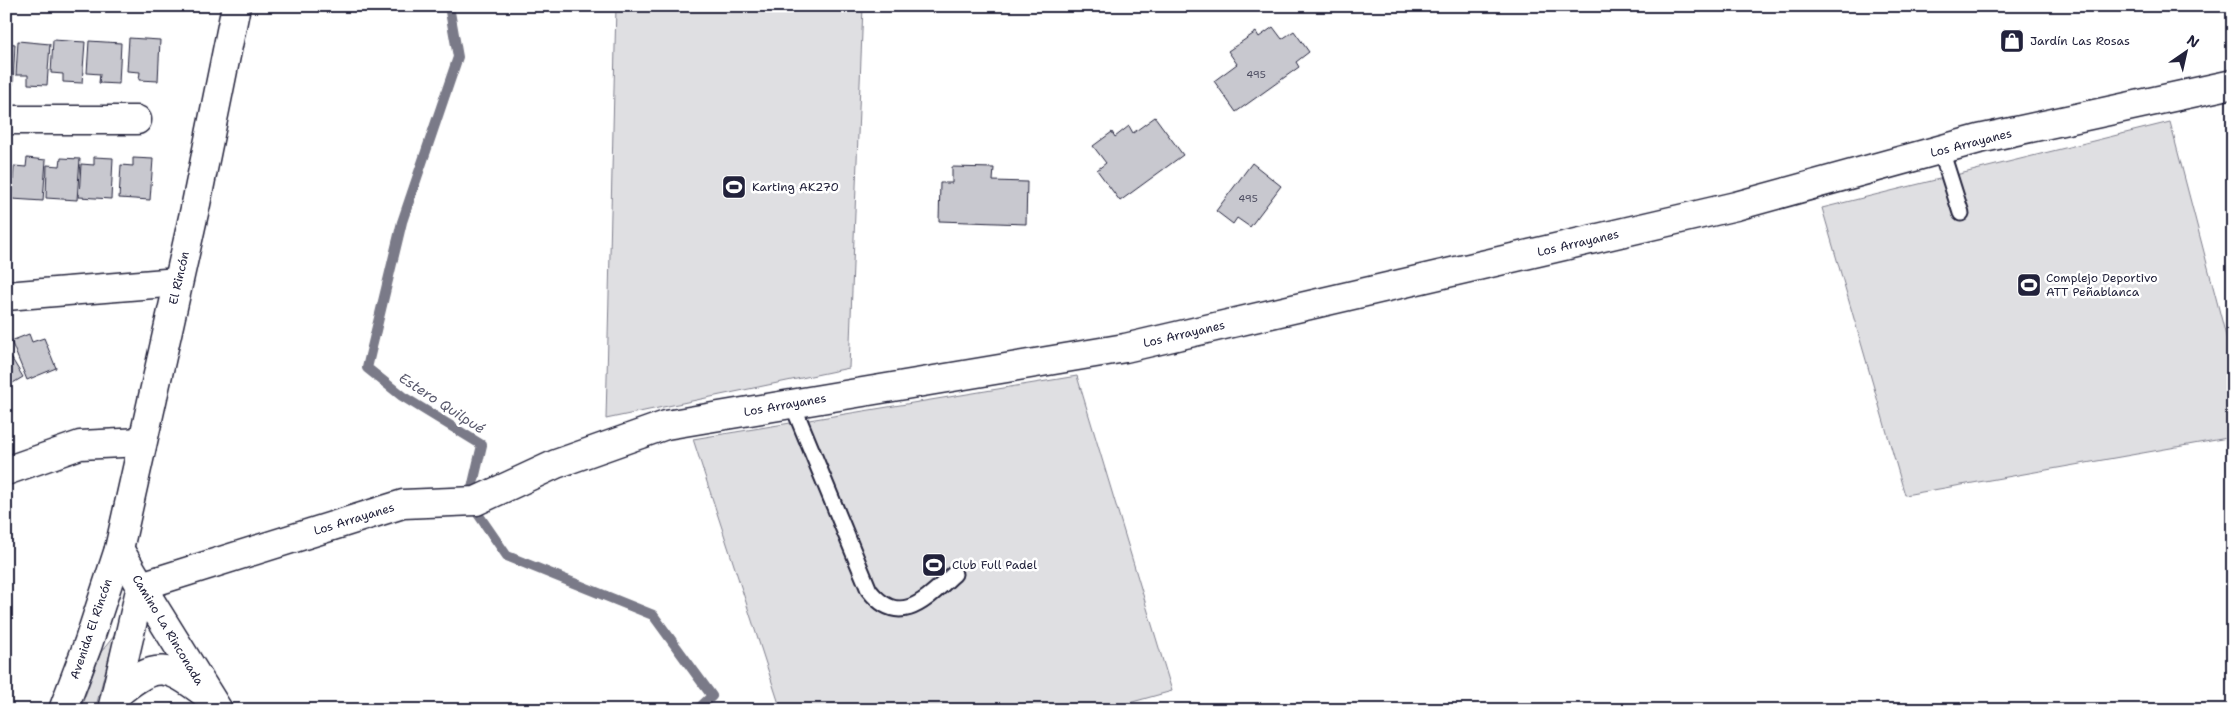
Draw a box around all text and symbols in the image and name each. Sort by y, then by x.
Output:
shop icon: Jardín Las Rosas [1999,28,2025,54]
north arrow [2162,28,2212,78]
text: N [2184,31,2203,52]
place label: Jardín Las Rosas [2030,33,2130,49]
house number: 495 [1246,68,1266,81]
street label: Los Arrayanes [1928,125,2014,161]
sports icon: Karting AK270 [721,174,747,200]
place label: Karting AK270 [752,179,839,195]
house number: 495 [1238,192,1258,205]
street label: Los Arrayanes [1535,226,1621,260]
street label: El Rincón [165,250,193,306]
place label: Complejo Deportivo ATT Peñablanca [2046,270,2158,300]
sports icon: Complejo Deportivo ATT Peñablanca [2016,272,2042,298]
street label: Los Arrayanes [1141,317,1227,351]
water label: Estero Quilpué [396,368,489,438]
street label: Los Arrayanes [742,390,828,420]
street label: Los Arrayanes [312,499,396,539]
sports icon: Club Full Padel [921,552,947,578]
place label: Club Full Padel [952,557,1037,573]
street label: Camino La Rinconada [129,572,208,689]
street label: Avenida El Rincón [66,577,116,681]

